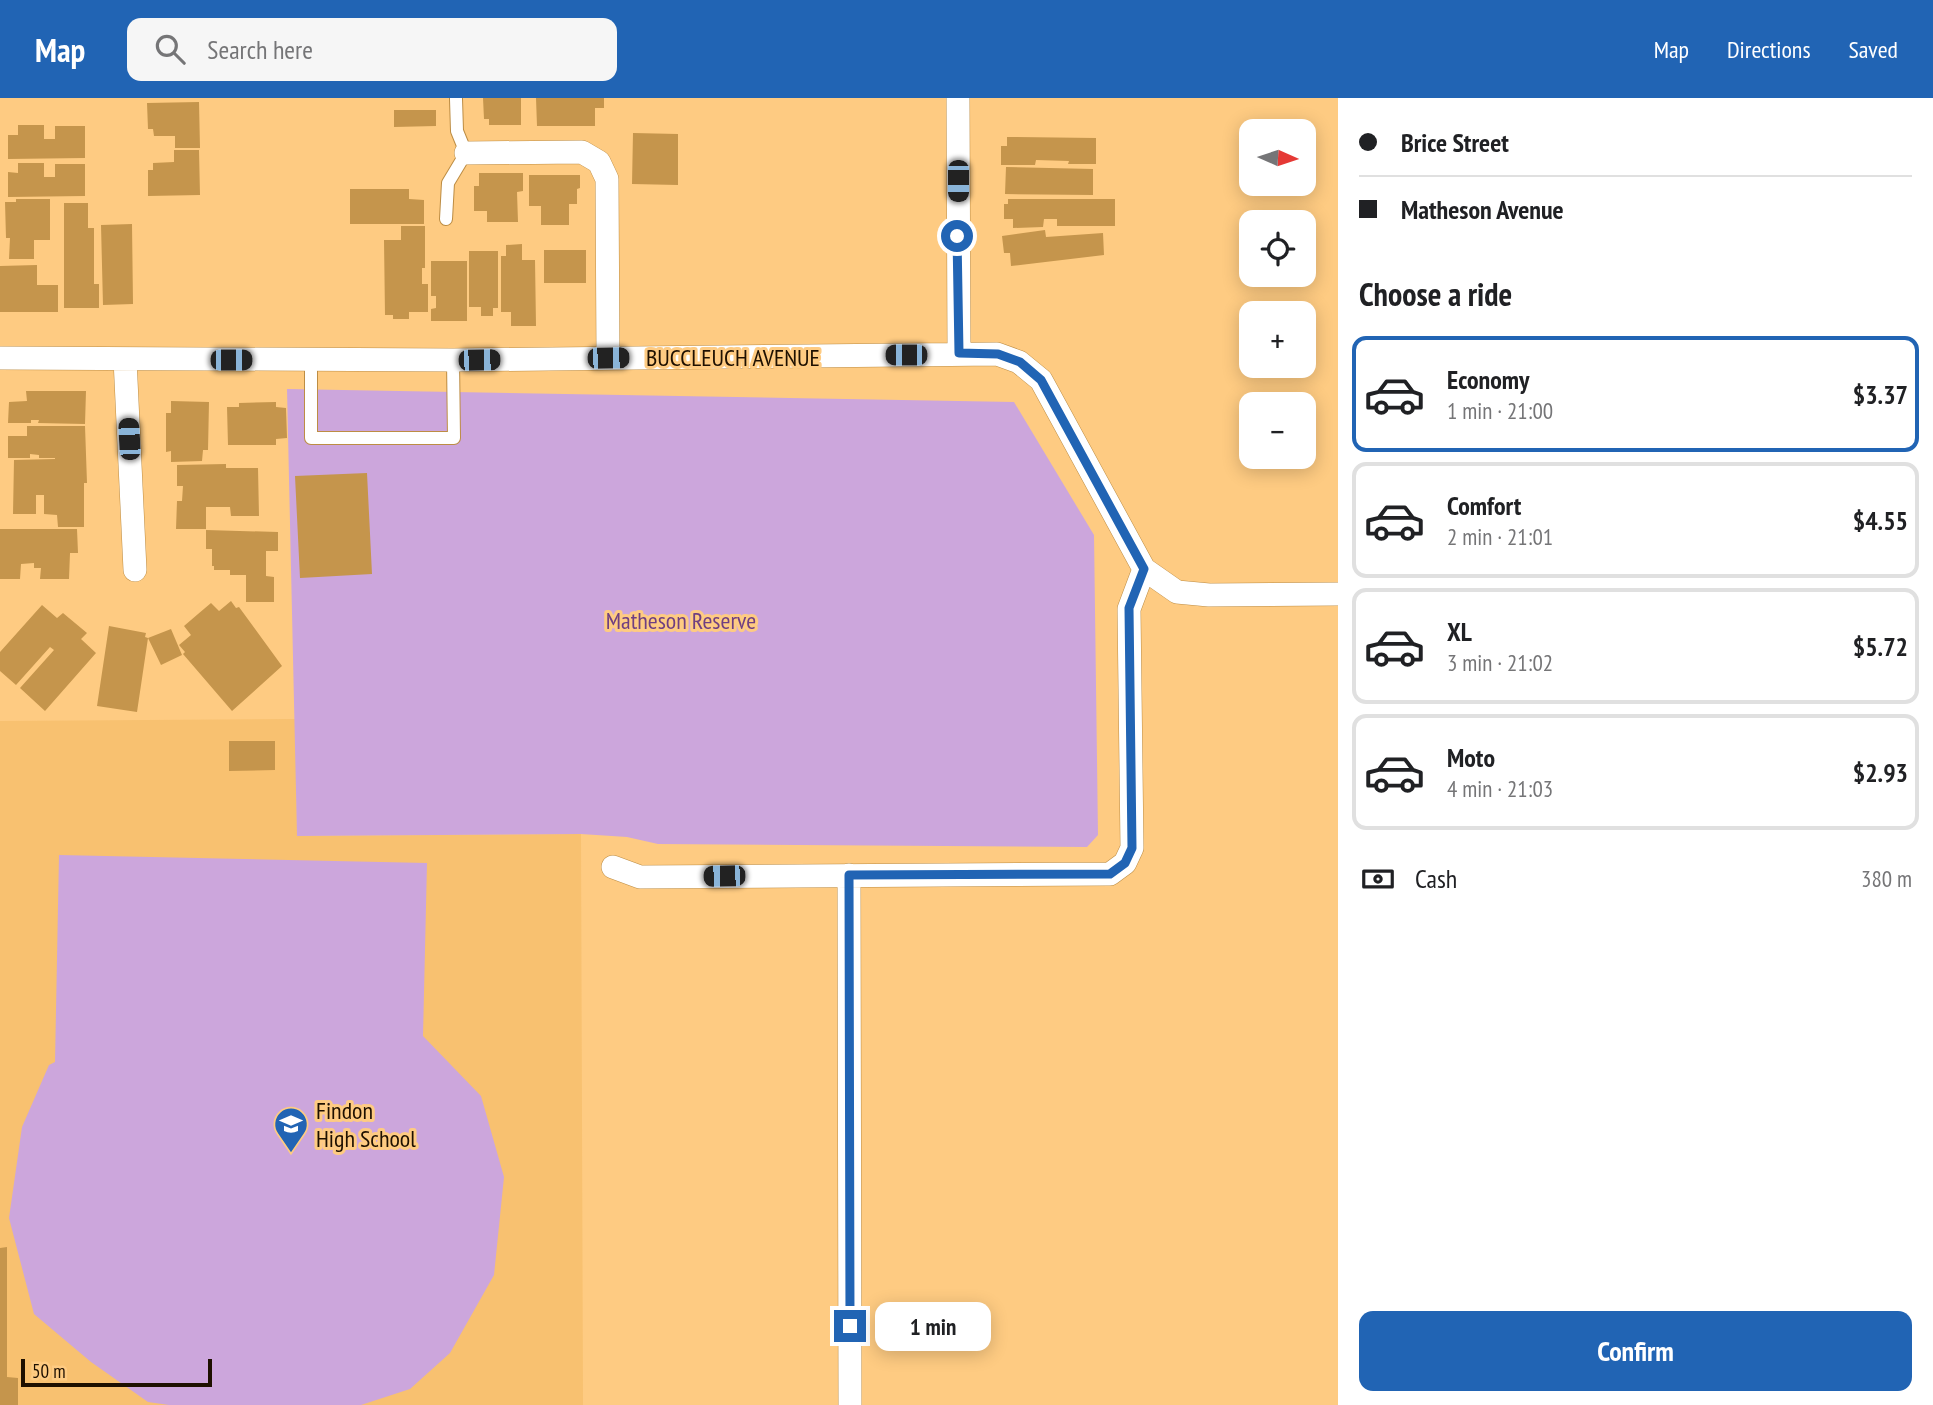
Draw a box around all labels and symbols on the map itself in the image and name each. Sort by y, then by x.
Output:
north arrow [1239,119,1316,196]
car [948,160,969,202]
route start [941,220,973,252]
street label: BUCCLEUCH AVENUE [646,342,820,373]
car [886,345,928,366]
car [587,347,630,369]
car [458,349,501,371]
car [211,350,253,371]
car [118,417,141,461]
park label: Matheson Reserve [606,605,756,636]
car [703,865,746,887]
place label: Findon High School [316,1095,416,1154]
school or university icon: Findon High School [272,1105,310,1154]
callout: 1 min [874,1302,990,1350]
route end [834,1310,866,1342]
scale bar [21,1356,212,1388]

